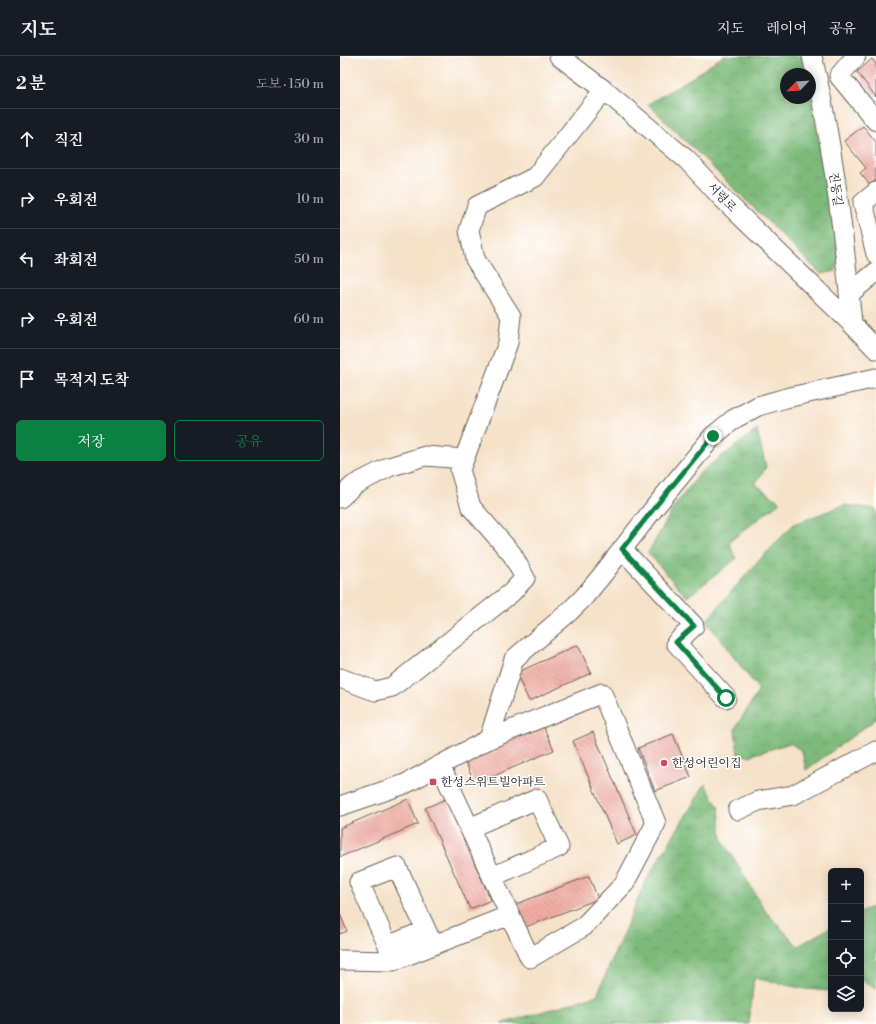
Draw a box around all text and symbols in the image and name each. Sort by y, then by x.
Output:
text: 지도 [20,18,57,42]
text: 지도 [717,20,744,38]
text: 레이어 [766,20,807,38]
text: 공유 [829,20,856,38]
north arrow [780,68,816,104]
text: 2 분 [16,73,46,95]
text: 도보 · 150 m [256,76,324,92]
icon: ahead [16,128,38,150]
text: 직진 [54,131,83,150]
text: 30 m [294,131,324,147]
street label: 진동길 [826,171,845,207]
street label: 서령로 [704,180,739,215]
icon: right [16,188,38,210]
text: 우회전 [54,191,97,210]
text: 10 m [296,191,324,207]
icon: left [16,248,38,270]
text: 좌회전 [54,251,97,270]
text: 50 m [294,251,324,267]
icon: right [16,308,38,330]
text: 우회전 [54,311,97,330]
text: 60 m [293,311,324,327]
icon: arrive [16,368,38,390]
text: 목적지 도착 [54,371,129,390]
button: 저장 [16,420,166,461]
button: 공유 [174,420,324,461]
route end [704,427,722,445]
route start [717,689,735,707]
place label: 한성어린이집 [672,756,742,771]
marker: 한성어린이집 [659,758,669,768]
place label: 한성스위트빌아파트 [441,775,546,790]
marker: 한성스위트빌아파트 [428,777,438,787]
map controls [828,868,864,1012]
button: + [828,868,864,904]
button: − [828,904,864,940]
button: locate [828,940,864,976]
button: layers [828,976,864,1012]

